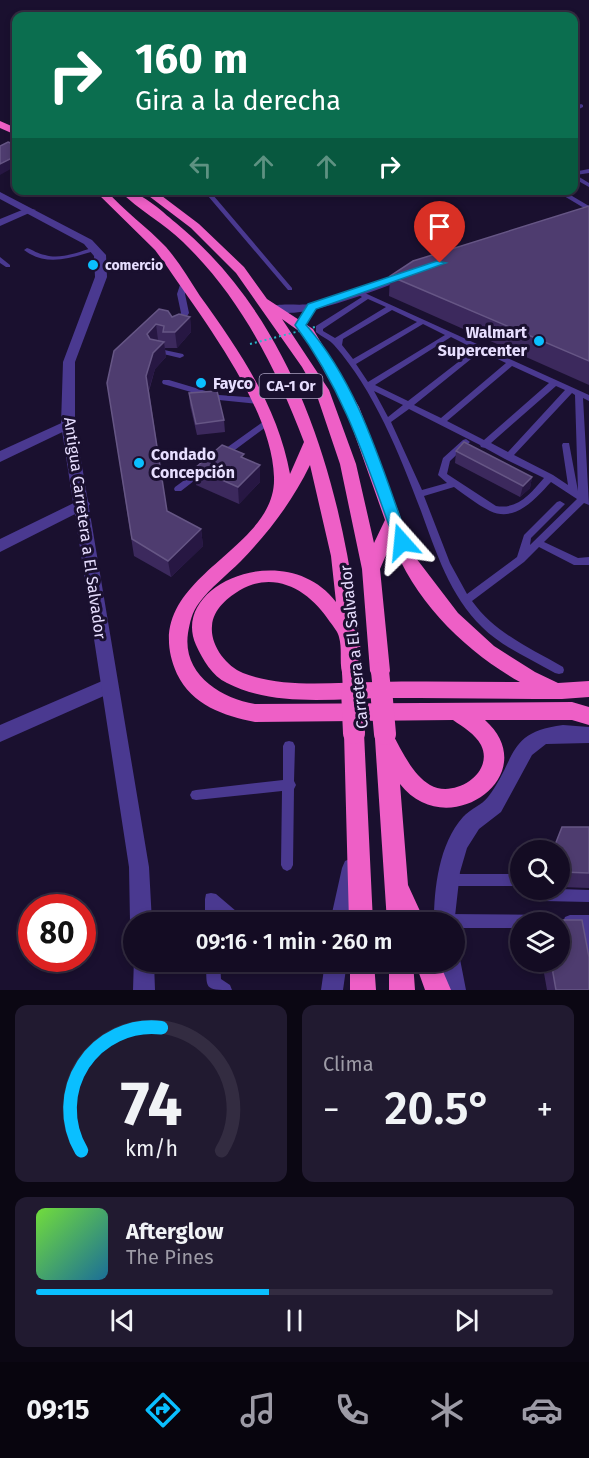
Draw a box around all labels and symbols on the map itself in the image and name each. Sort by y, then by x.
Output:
pin [414,201,465,263]
place label: comercio [105,257,163,274]
marker: comercio [86,258,100,272]
place label: Walmart Supercenter [438,323,528,360]
marker: Walmart Supercenter [532,334,546,348]
place label: Fayco [213,374,253,393]
road number: CA-1 Or [260,374,322,398]
marker: Fayco [194,376,208,390]
street label: Antigua Carretera a El Salvador [60,416,110,641]
place label: Condado Concepción [151,445,235,482]
marker: Condado Concepción [132,456,146,470]
position arrow [370,510,434,574]
street label: Carretera a El Salvador [336,563,372,730]
speed limit sign: 80 [18,894,96,972]

